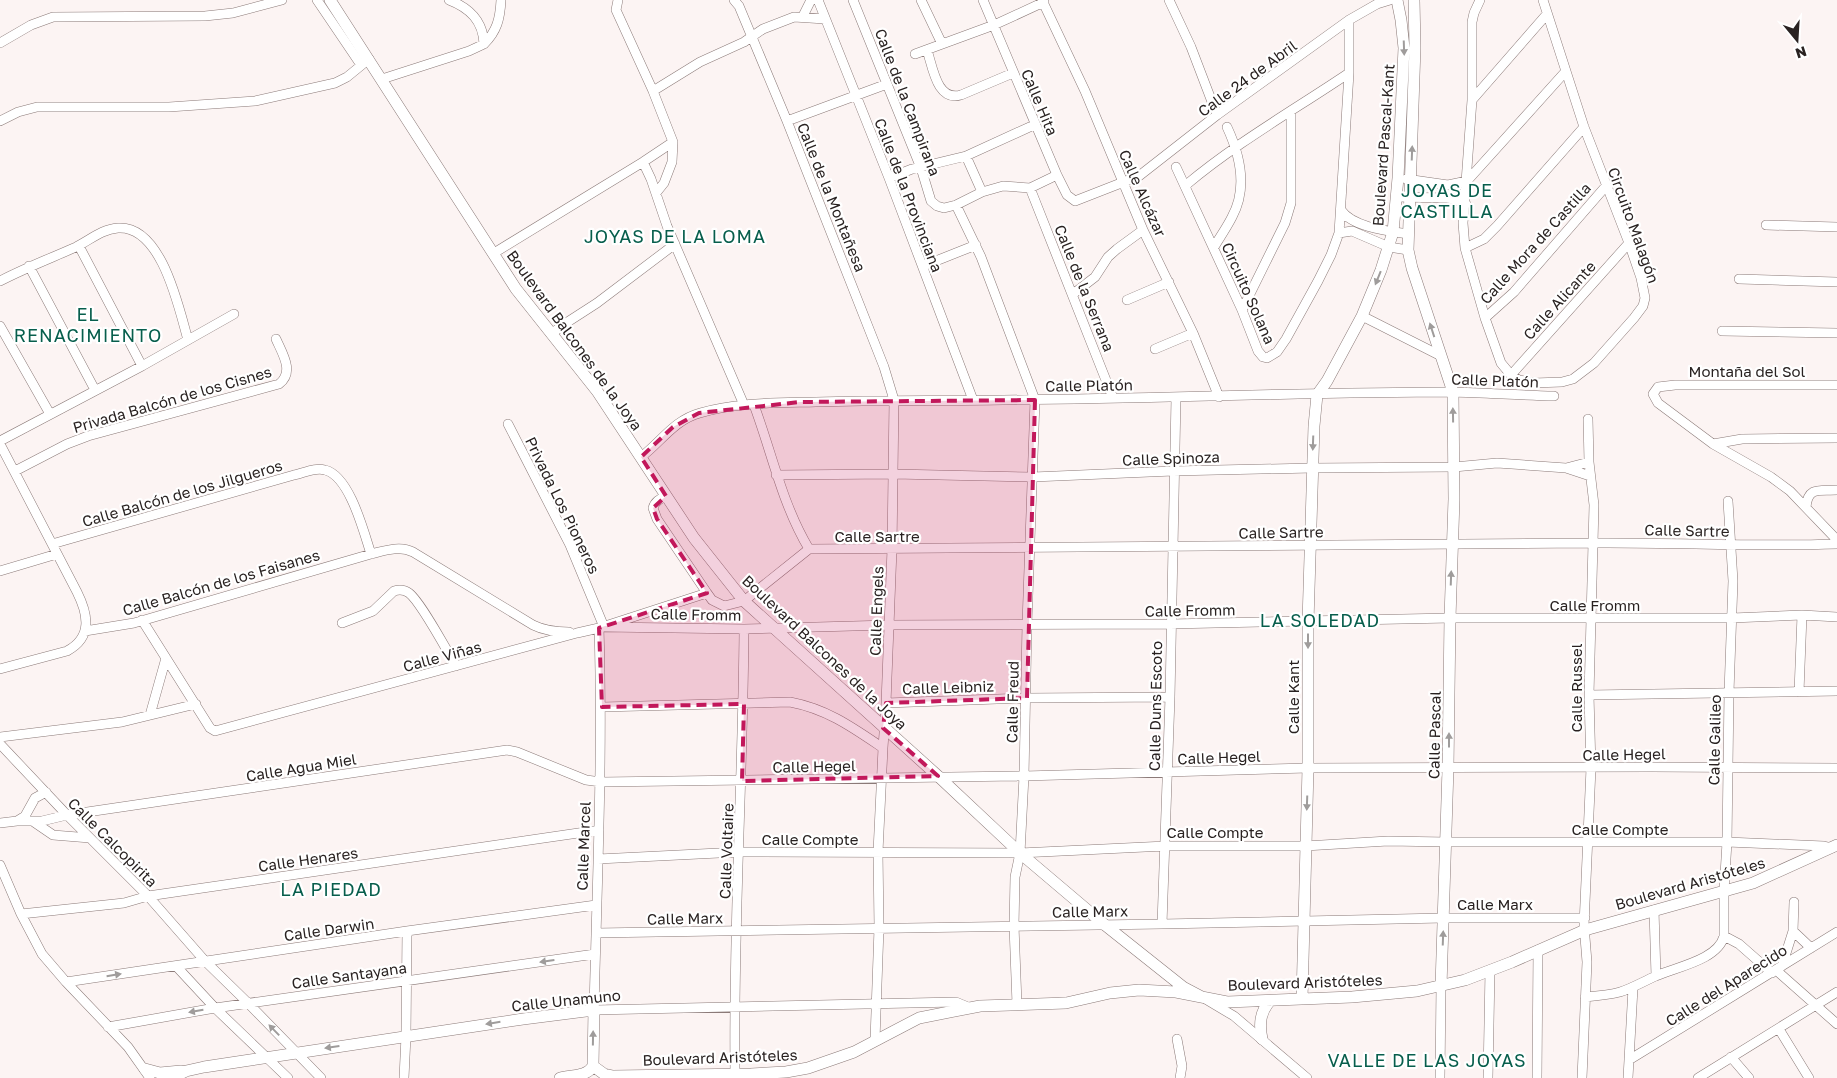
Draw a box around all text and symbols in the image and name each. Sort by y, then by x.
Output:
north arrow [1772,15,1822,65]
street label: Calle de la Campirana [872,26,944,178]
street label: Calle 24 de Abril [1194,36,1300,120]
one-way arrow [1400,40,1408,56]
text: N [1793,43,1809,63]
street label: Boulevard Pascal-Kant [1368,63,1398,227]
street label: Calle Hita [1018,66,1062,138]
street label: Calle de la Provinciana [871,115,947,275]
street label: Calle de la Montañesa [794,120,870,274]
one-way arrow [1409,145,1417,161]
street label: Calle Alcázar [1116,147,1170,240]
street label: Circuito Malagón [1605,165,1663,285]
district label: JOYAS DE CASTILLA [1400,179,1494,222]
street label: Calle Mora de Castilla [1476,179,1594,307]
street label: Calle de la Serrana [1051,222,1119,354]
district label: JOYAS DE LA LOMA [584,225,766,247]
street label: Circuito Solana [1219,239,1279,347]
street label: Boulevard Balcones de la Joya [504,246,646,434]
street label: Calle Alicante [1519,257,1599,343]
one-way arrow [1374,271,1382,286]
district label: EL RENACIMIENTO [14,303,162,346]
one-way arrow [1428,322,1435,337]
street label: Privada Balcón de los Cisnes [71,362,274,436]
street label: Montaña del Sol [1689,362,1806,380]
street label: Calle Platón [1451,369,1539,391]
street label: Calle Platón [1045,375,1133,395]
one-way arrow [1449,407,1457,423]
street label: Privada Los Pioneros [522,434,604,576]
one-way arrow [1309,435,1317,451]
street label: Calle Spinoza [1122,447,1220,469]
street label: Calle Balcón de los Jilgueros [80,456,284,530]
street label: Calle Sartre [1644,520,1730,540]
street label: Calle Sartre [1238,522,1324,542]
street label: Calle Sartre [834,527,920,545]
street label: Calle Balcón de los Faisanes [120,545,322,619]
street label: Calle Engels [865,566,887,656]
one-way arrow [1448,570,1456,586]
street label: Boulevard Balcones de la Joya [739,571,911,733]
street label: Calle Fromm [1550,596,1640,614]
street label: Calle Fromm [1144,600,1236,620]
street label: Calle Fromm [650,604,742,624]
district label: LA SOLEDAD [1260,609,1380,631]
one-way arrow [1304,633,1312,649]
street label: Calle Viñas [401,637,483,675]
street label: Calle Duns Escoto [1145,641,1165,771]
street label: Calle Russel [1567,643,1585,732]
street label: Calle Kant [1284,660,1302,734]
street label: Calle Freud [1002,661,1022,743]
street label: Calle Leibniz [902,676,995,698]
street label: Calle Pascal [1424,691,1444,779]
street label: Calle Galileo [1704,694,1724,786]
one-way arrow [1445,732,1453,748]
street label: Calle Hegel [1582,744,1666,764]
street label: Calle Hegel [1177,747,1261,767]
street label: Calle Agua Miel [245,749,358,785]
street label: Calle Hegel [772,756,856,776]
street label: Calle Calcopirita [65,794,161,890]
one-way arrow [1302,795,1310,811]
street label: Calle Marcel [572,801,594,891]
street label: Calle Voltaire [715,802,737,899]
street label: Calle Compte [1572,820,1669,838]
street label: Calle Compte [1167,823,1264,841]
street label: Calle Compte [762,830,859,848]
street label: Calle Henares [257,843,359,875]
street label: Boulevard Aristóteles [1613,853,1767,913]
district label: LA PIEDAD [280,878,382,900]
street label: Calle Marx [1457,895,1533,913]
street label: Calle Marx [1052,901,1128,921]
street label: Calle Marx [647,908,723,928]
street label: Calle Darwin [283,914,375,944]
one-way arrow [1439,929,1447,945]
street label: Calle del Aparecido [1662,940,1790,1030]
one-way arrow [539,957,555,965]
street label: Calle Santayana [290,958,408,992]
street label: Boulevard Aristóteles [1227,970,1383,994]
one-way arrow [106,971,122,979]
street label: Calle Unamuno [510,985,622,1015]
one-way arrow [187,1008,203,1016]
one-way arrow [485,1020,501,1028]
one-way arrow [269,1025,281,1037]
one-way arrow [589,1030,597,1046]
one-way arrow [324,1044,340,1052]
street label: Boulevard Aristóteles [642,1045,798,1069]
district label: VALLE DE LAS JOYAS [1327,1049,1527,1071]

